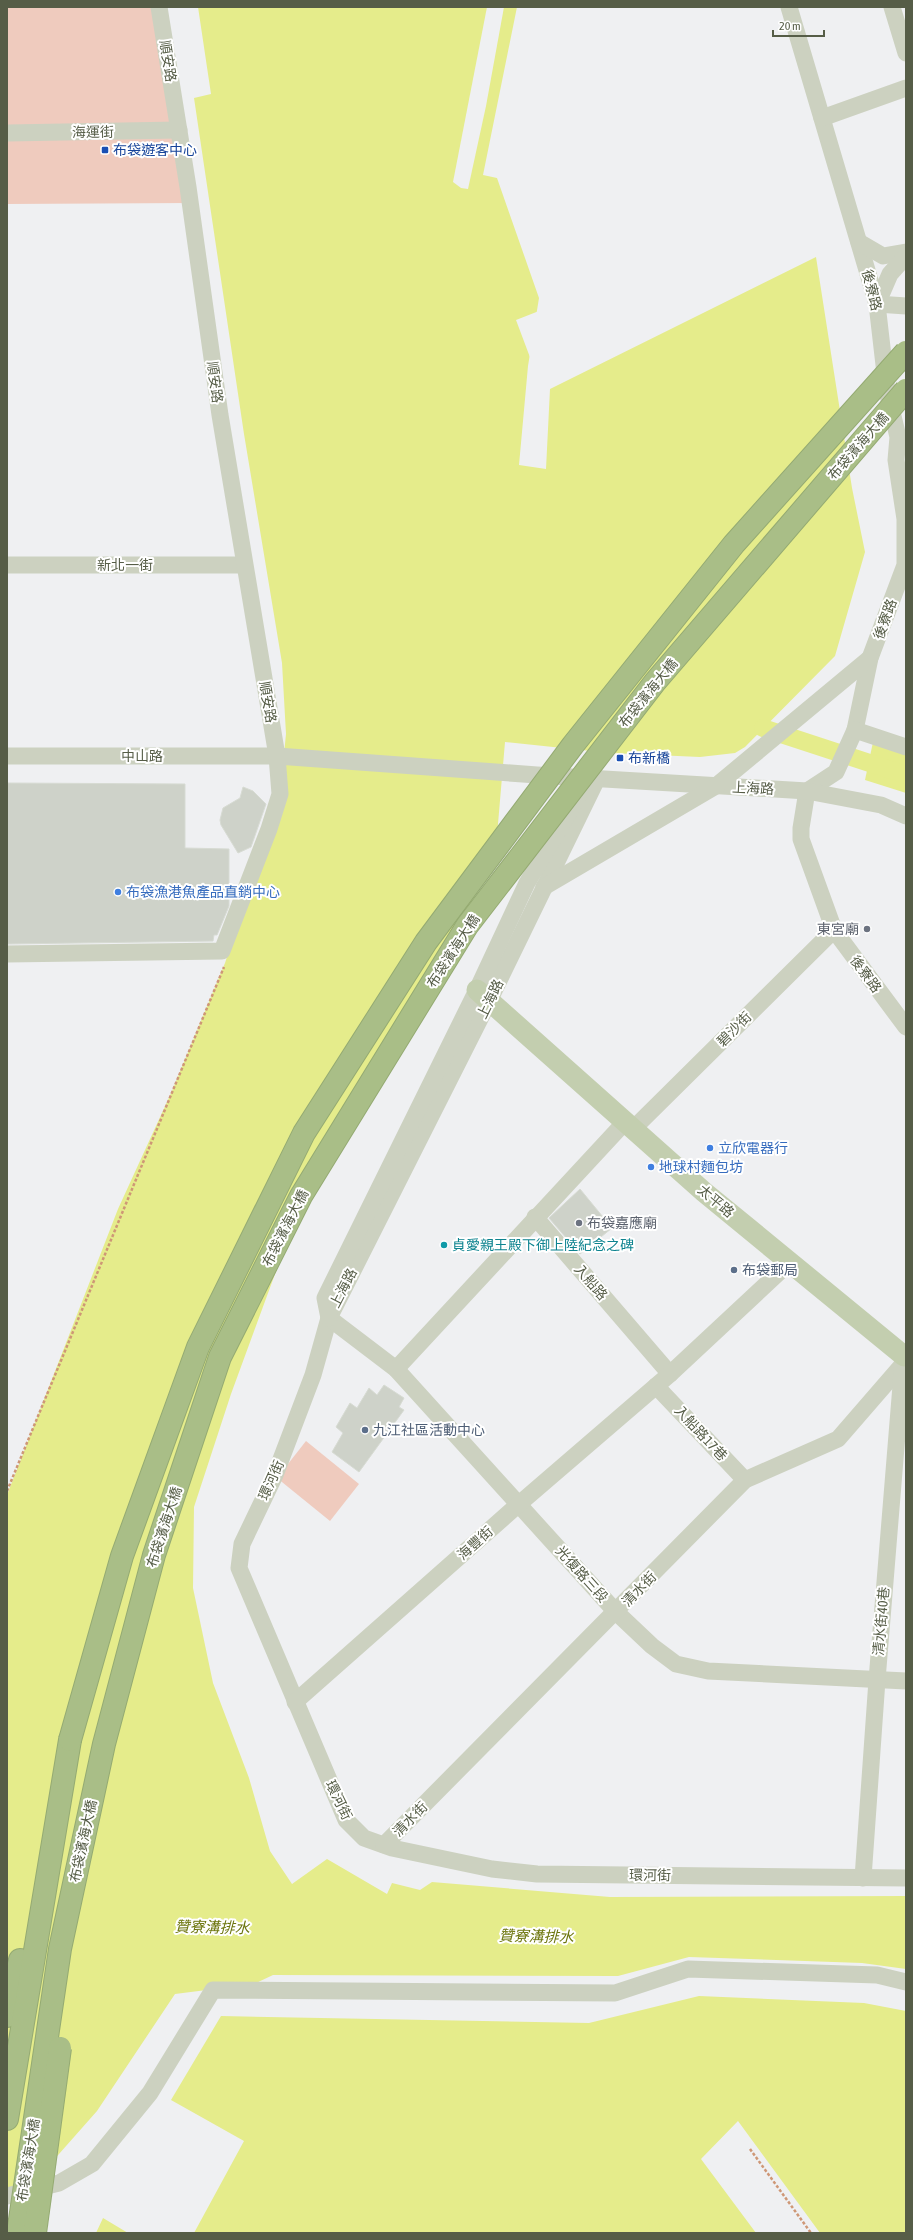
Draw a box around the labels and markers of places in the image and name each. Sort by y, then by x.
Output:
place label: 布袋遊客中心 [113,142,197,158]
marker: 布袋遊客中心 [100,145,110,155]
place label: 布新橋 [628,750,670,766]
marker: 布新橋 [615,753,625,763]
place label: 布袋漁港魚產品直銷中心 [126,884,280,900]
marker: 布袋漁港魚產品直銷中心 [113,887,123,897]
place label: 東宮廟 [817,921,859,937]
marker: 東宮廟 [862,924,872,934]
place label: 立欣電器行 [718,1140,788,1156]
marker: 立欣電器行 [705,1143,715,1153]
place label: 地球村麵包坊 [659,1159,743,1175]
marker: 地球村麵包坊 [646,1162,656,1172]
place label: 布袋嘉應廟 [587,1215,657,1231]
marker: 布袋嘉應廟 [574,1218,584,1228]
place label: 貞愛親王殿下御上陸紀念之碑 [452,1237,634,1253]
marker: 貞愛親王殿下御上陸紀念之碑 [439,1240,449,1250]
place label: 布袋郵局 [742,1262,798,1278]
marker: 布袋郵局 [729,1265,739,1275]
place label: 九江社區活動中心 [373,1422,485,1438]
marker: 九江社區活動中心 [360,1425,370,1435]

